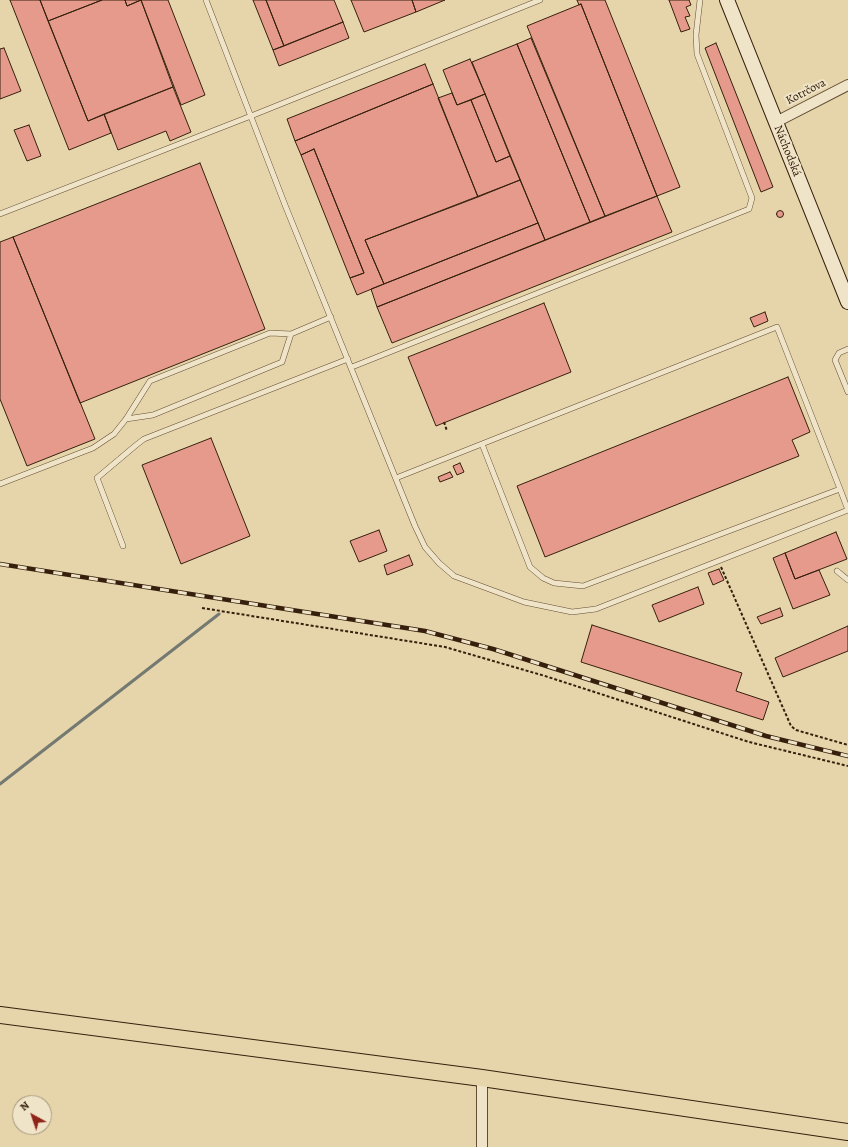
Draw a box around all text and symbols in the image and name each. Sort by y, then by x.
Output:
street label: Kotrčova [784,76,828,108]
street label: Náchodská [770,123,804,179]
north arrow [12,1095,52,1135]
text: N [17,1098,32,1115]

